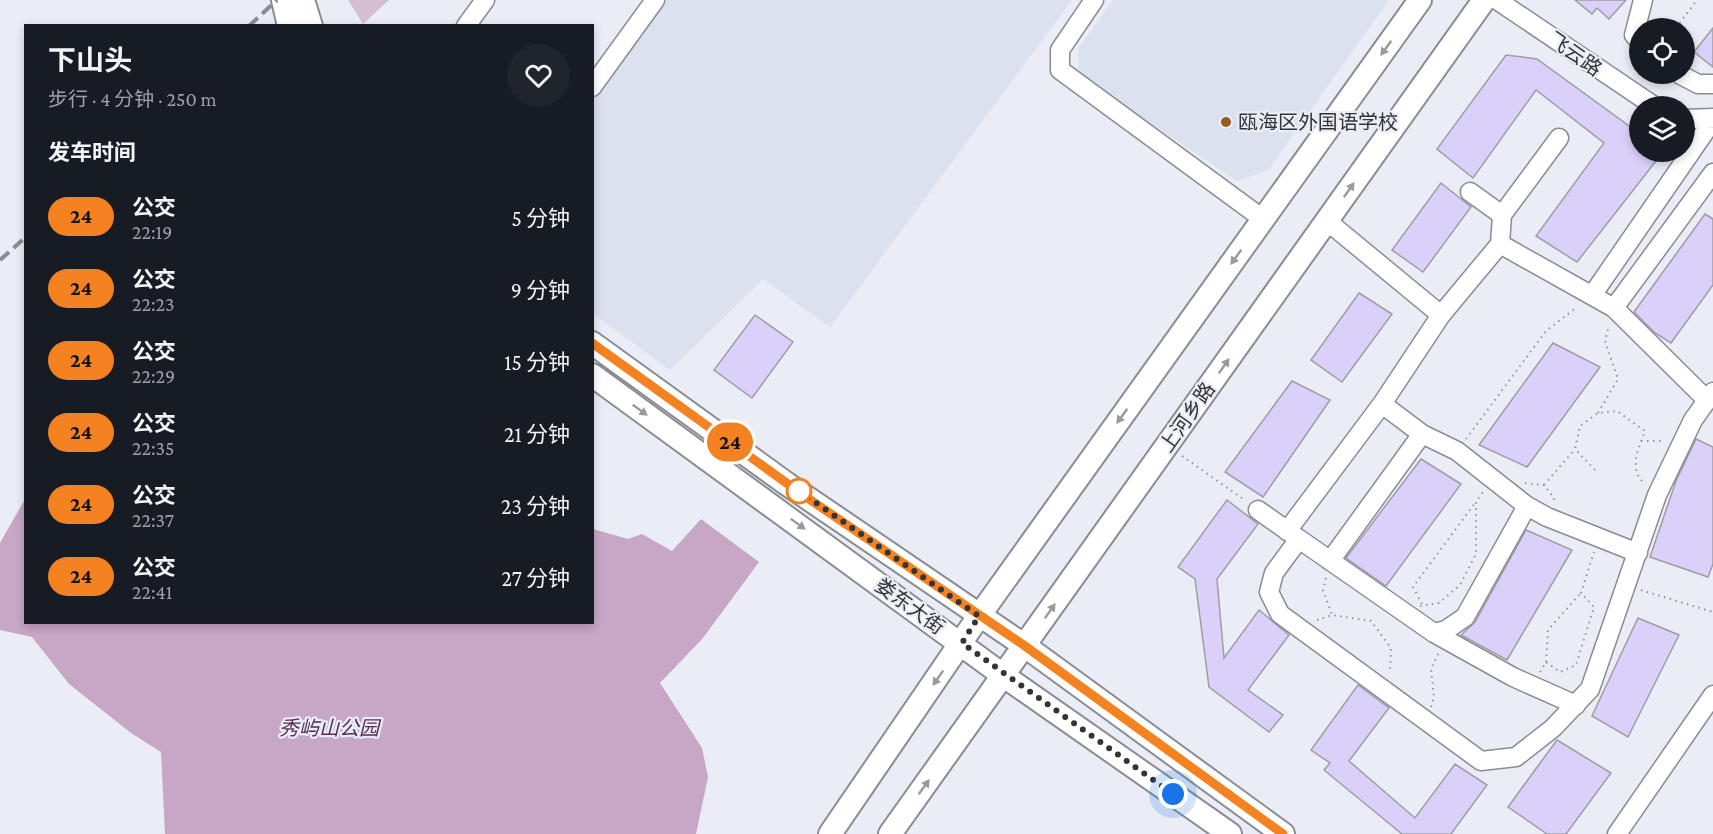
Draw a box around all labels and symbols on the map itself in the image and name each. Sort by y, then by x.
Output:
street label: 飞云路 [1544,28,1606,80]
one-way arrow [1380,39,1392,55]
place label: 瓯海区外国语学校 [1238,111,1398,133]
marker: 瓯海区外国语学校 [1219,115,1233,129]
one-way arrow [1343,183,1355,199]
one-way arrow [1230,250,1242,265]
one-way arrow [1217,359,1229,374]
street label: 上河乡路 [1155,378,1219,456]
one-way arrow [632,403,647,415]
one-way arrow [1116,407,1128,423]
line badge: 24 [703,422,757,462]
unlabelled marker [786,478,812,504]
one-way arrow [789,518,805,530]
street label: 娄东大街 [871,574,949,638]
one-way arrow [1044,603,1055,619]
one-way arrow [932,670,944,686]
park label: 秀屿山公园 [279,717,382,739]
one-way arrow [918,779,930,795]
your location [1158,779,1188,809]

